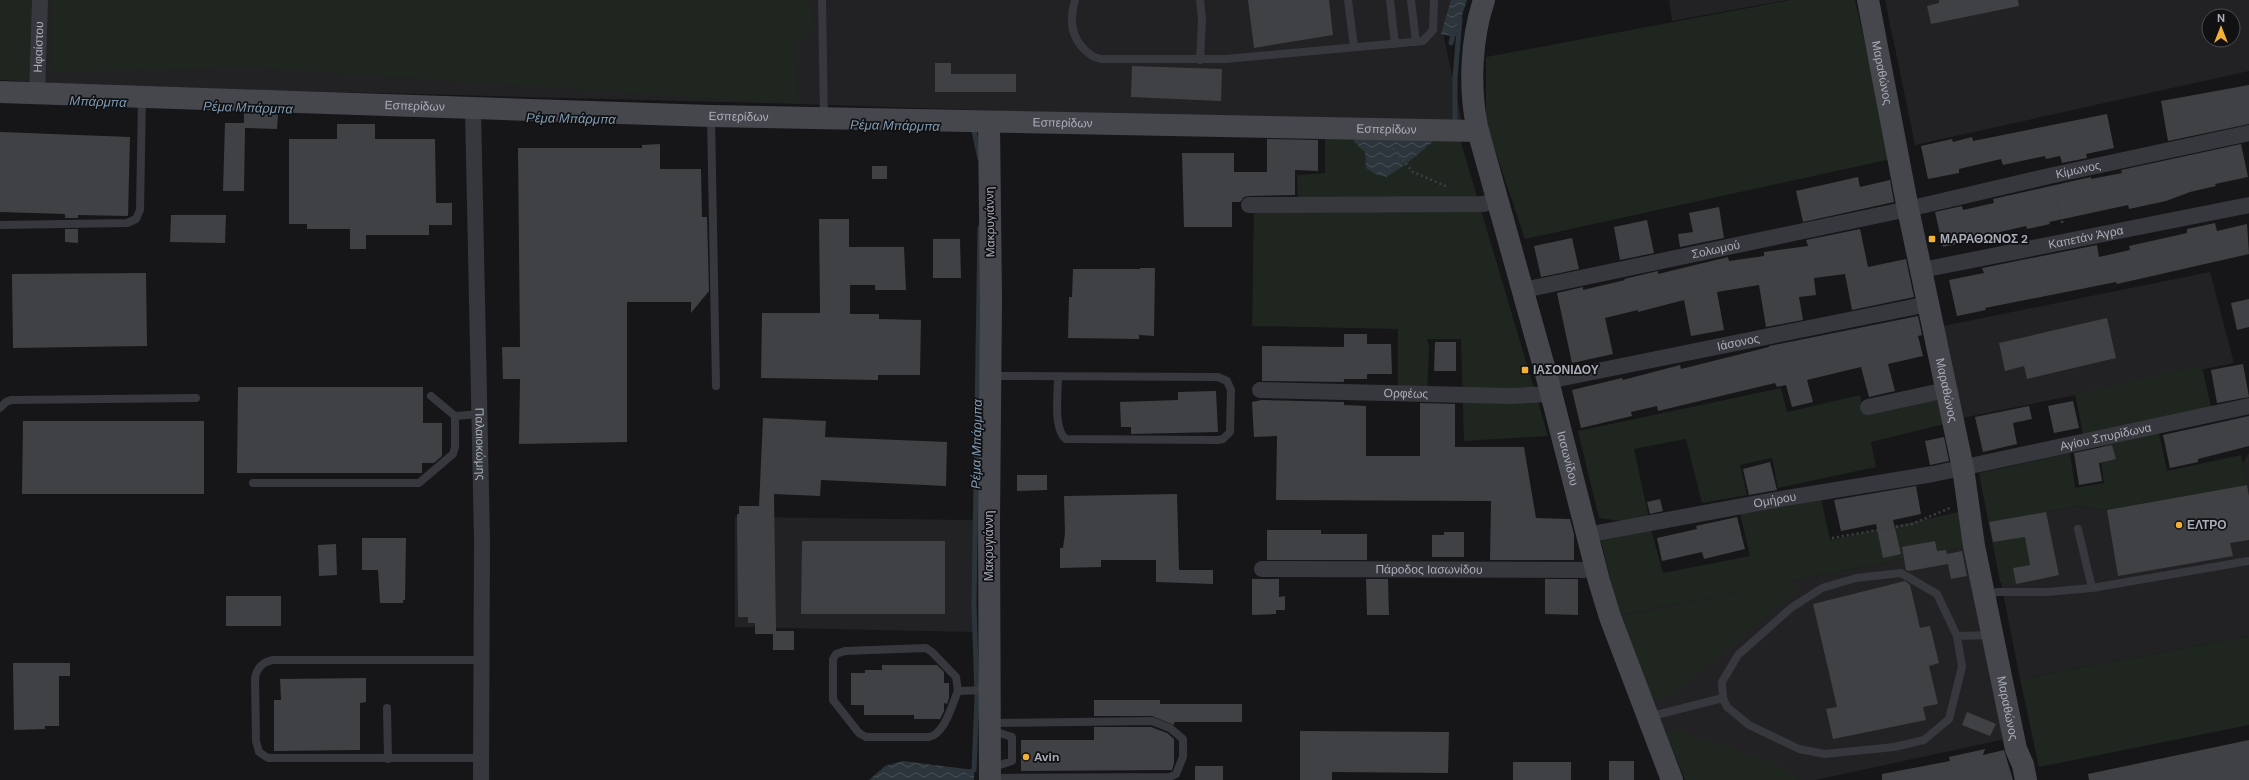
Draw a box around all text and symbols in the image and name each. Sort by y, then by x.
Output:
north arrow [2201,8,2241,48]
text: N [2217,11,2225,25]
street label: Ηφαίστου [30,21,47,73]
street label: Μαραθώνος [1868,39,1896,106]
water label: Μπάρμπα [69,92,127,111]
water label: Ρέμα Μπάρμπα [203,97,294,118]
street label: Εσπερίδων [384,97,445,115]
street label: Εσπερίδων [708,108,769,125]
water label: Ρέμα Μπάρμπα [526,109,617,128]
street label: Εσπερίδων [1032,114,1093,131]
water label: Ρέμα Μπάρμπα [850,116,941,135]
street label: Εσπερίδων [1356,121,1417,138]
street label: Κίμωνος [2054,157,2102,182]
street label: Μακρυγιάννη [981,187,999,257]
street label: Καπετάν Άγρα [2047,222,2125,253]
place label: ΜΑΡΑΘΩΝΟΣ 2 [1940,231,2028,247]
marker: ΜΑΡΑΘΩΝΟΣ 2 [1927,234,1937,244]
street label: Σολωμού [1690,237,1742,262]
street label: Ιάσονος [1716,330,1761,355]
street label: Μαραθώνος [1932,357,1961,424]
place label: ΙΑΣΟΝΙΔΟΥ [1533,362,1599,378]
marker: ΙΑΣΟΝΙΔΟΥ [1520,365,1530,375]
street label: Ορφέως [1384,385,1429,402]
water label: Ρέμα Μπάρμπα [967,398,986,489]
street label: Παλαιοκώμης [471,408,489,480]
street label: Αγίου Σπυρίδωνα [2058,419,2153,454]
street label: Ιασωνίδου [1553,429,1582,487]
street label: Ομήρου [1752,488,1797,512]
street label: Μακρυγιάννη [981,511,997,581]
place label: ΕΛΤΡΟ [2187,517,2227,533]
marker: ΕΛΤΡΟ [2174,520,2184,530]
street label: Πάροδος Ιασωνίδου [1375,561,1483,578]
street label: Μαραθώνος [1993,675,2022,742]
place label: Avin [1034,749,1059,765]
marker: Avin [1021,752,1031,762]

